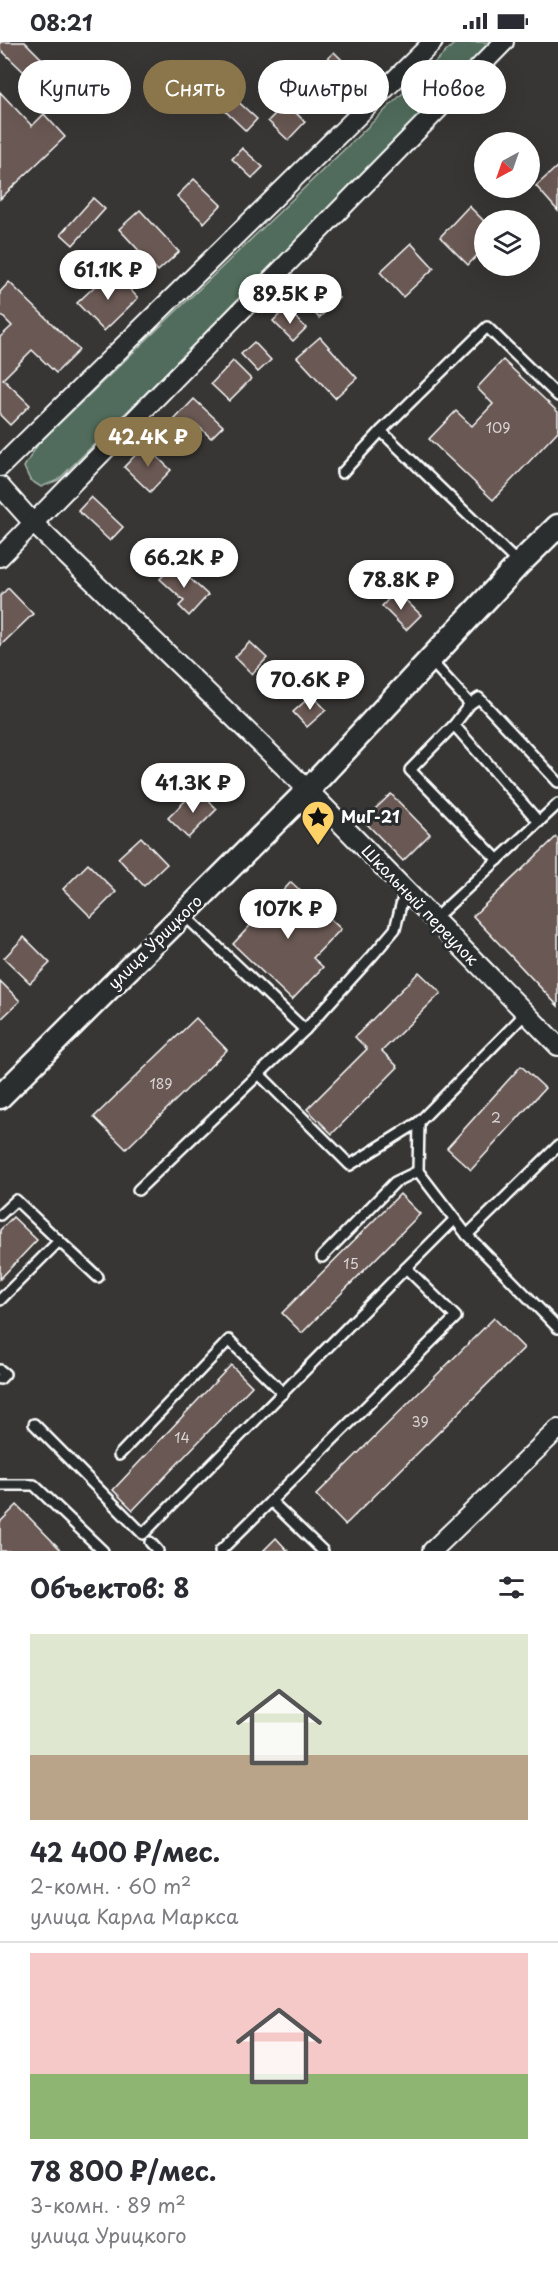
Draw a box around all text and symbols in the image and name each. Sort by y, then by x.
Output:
text: 08:21 [30,5,92,38]
chip: Купить [18,60,131,114]
chip: Снять [143,60,246,114]
chip: Фильтры [258,60,389,114]
chip: Новое [401,60,506,114]
north arrow [474,132,540,198]
map controls [474,132,540,276]
button: layers [474,210,540,276]
pin: 61.1K ₽ [53,250,163,301]
text: 61.1K ₽ [74,254,142,284]
pin: 89.5K ₽ [235,274,345,325]
text: 89.5K ₽ [253,278,327,308]
pin: 42.4K ₽ [93,417,203,468]
house number: 109 [486,417,510,438]
text: 42.4K ₽ [108,421,188,451]
pin: 66.2K ₽ [129,538,239,589]
text: 66.2K ₽ [144,542,224,572]
pin: 78.8K ₽ [346,560,456,611]
text: 78.8K ₽ [363,564,439,594]
pin: 70.6K ₽ [255,660,365,711]
text: 70.6K ₽ [270,664,350,694]
pin: 41.3K ₽ [138,763,248,814]
text: 41.3K ₽ [155,767,231,797]
place icon: МиГ-21 [300,799,336,846]
place label: МиГ-21 [341,804,400,828]
street label: Школьный переулок [357,839,485,970]
street label: улица Урицкого [102,889,207,994]
pin: 107K ₽ [239,889,337,940]
text: 107K ₽ [254,893,322,923]
house number: 189 [149,1073,173,1094]
house number: 2 [491,1107,501,1128]
house number: 15 [343,1253,359,1274]
house number: 39 [411,1411,429,1432]
house number: 14 [174,1427,190,1448]
text: Объектов: 8 [30,1568,190,1607]
icon: filters [495,1571,528,1604]
icon: home [225,1673,333,1781]
text: 42 400 ₽/мес. [30,1832,220,1871]
text: 2-комн. · 60 m² [30,1871,191,1901]
text: улица Карла Маркса [30,1901,238,1931]
icon: home [225,1992,333,2100]
text: 78 800 ₽/мес. [30,2151,216,2190]
text: 3-комн. · 89 m² [30,2190,186,2220]
text: улица Урицкого [30,2220,186,2250]

